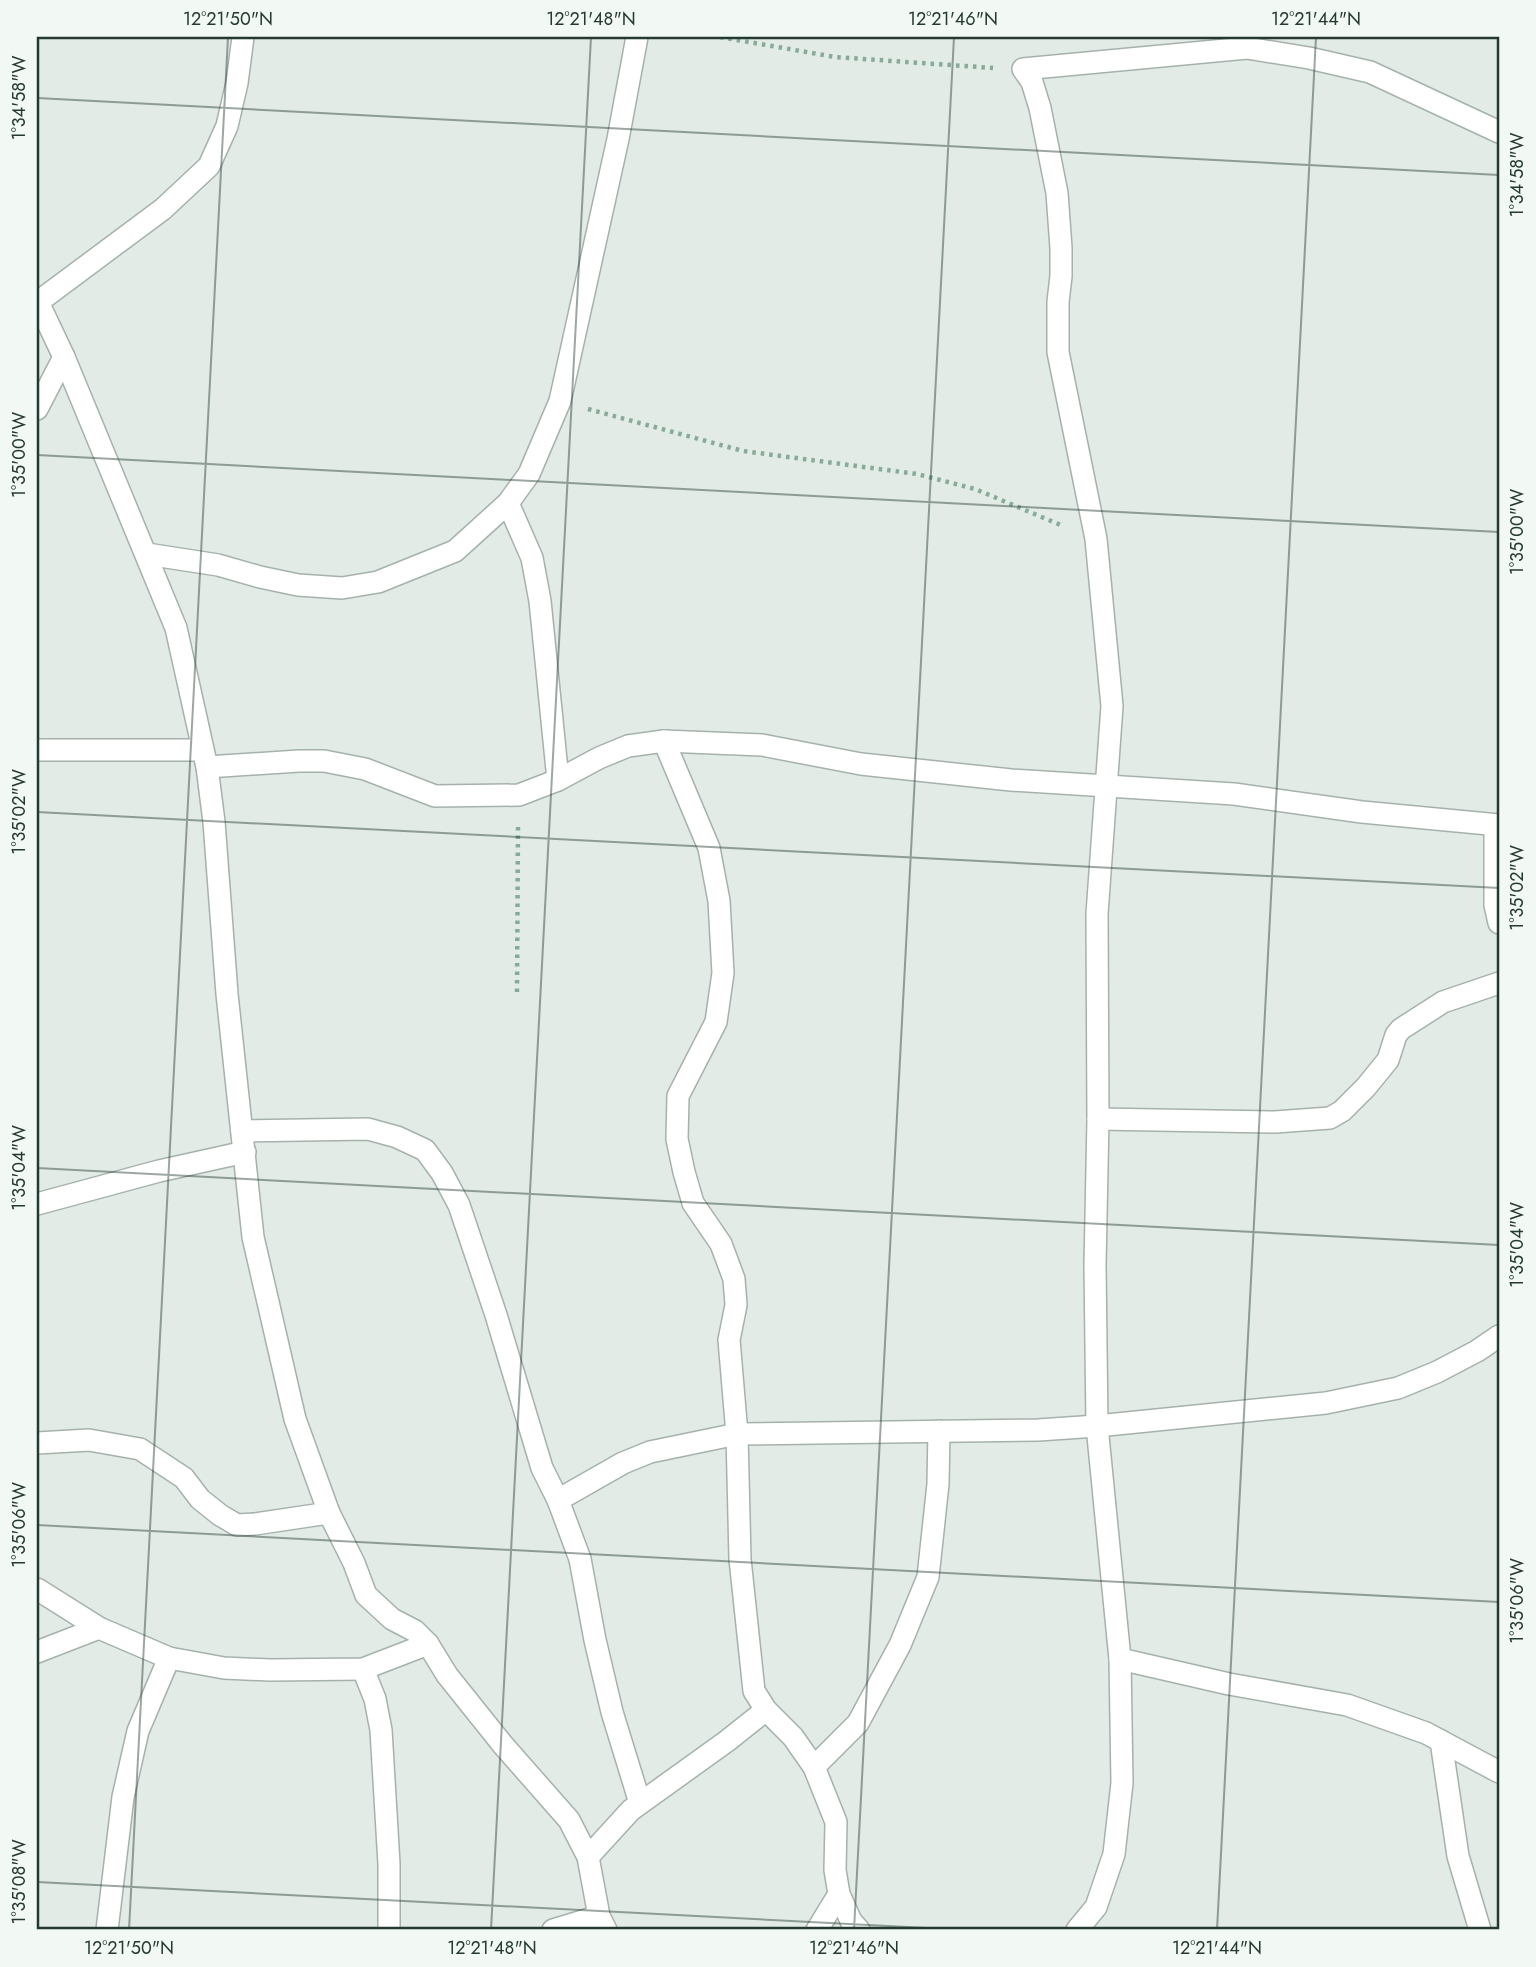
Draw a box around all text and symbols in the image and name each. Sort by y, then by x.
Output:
text: 12°21'50"N [183,6,273,32]
text: 12°21'48"N [546,6,636,32]
text: 12°21'46"N [908,6,998,32]
text: 12°21'44"N [1271,6,1361,32]
text: 1°34'58"W [6,55,32,140]
text: 1°34'58"W [1504,132,1530,217]
text: 1°35'00"W [6,412,32,498]
text: 1°35'00"W [1504,489,1530,575]
text: 1°35'02"W [6,769,32,855]
text: 1°35'02"W [1504,845,1530,931]
text: 1°35'04"W [6,1125,32,1211]
text: 1°35'04"W [1504,1202,1530,1288]
text: 1°35'06"W [6,1482,32,1568]
text: 1°35'06"W [1504,1558,1530,1644]
text: 1°35'08"W [6,1839,32,1925]
text: 12°21'50"N [84,1935,174,1961]
text: 12°21'48"N [447,1935,537,1961]
text: 12°21'46"N [809,1935,899,1961]
text: 12°21'44"N [1172,1935,1262,1961]

